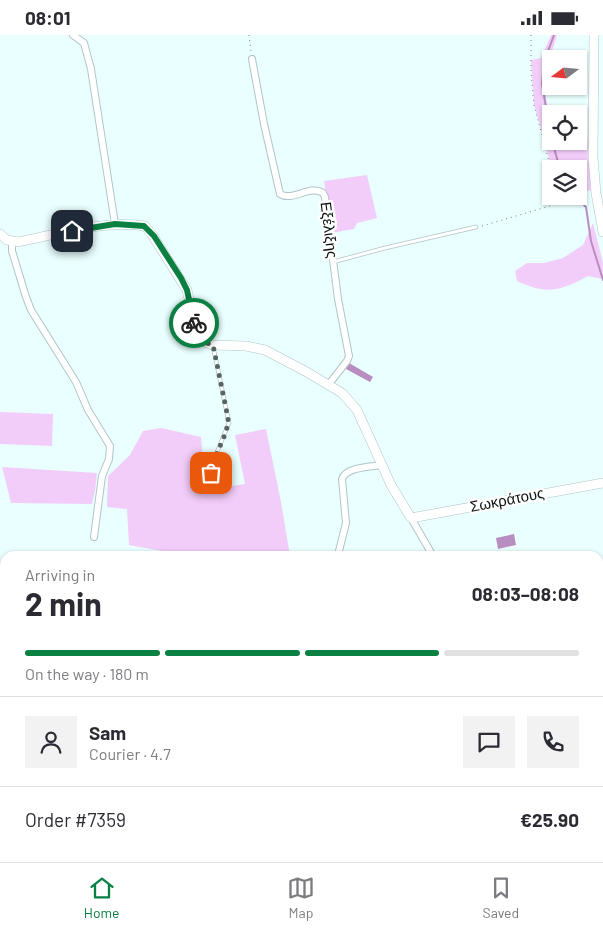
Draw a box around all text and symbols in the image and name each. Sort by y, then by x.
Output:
text: 08:01 [25,6,70,29]
north arrow [542,50,588,95]
map controls [542,50,587,205]
button: locate [542,105,587,150]
button: layers [542,160,587,205]
street label: Εξέλιξης [318,201,342,259]
pin [51,210,93,252]
icon: home [58,217,86,245]
courier [169,298,219,348]
icon: bike [180,309,208,337]
pin [190,452,232,494]
icon: bag [197,459,225,487]
street label: Σωκράτους [468,483,545,515]
text: Arriving in [25,565,95,584]
text: 08:03–08:08 [472,582,579,605]
text: 2 min [25,584,102,622]
text: On the way · 180 m [25,664,149,683]
button: person [25,716,77,768]
button: chat [463,716,515,768]
button: phone [527,716,579,768]
text: Sam [89,721,126,744]
text: Courier · 4.7 [89,744,171,763]
text: Order #7359 [25,808,126,831]
text: €25.90 [520,808,579,831]
tab: Home [84,874,119,921]
tab: Map [287,874,315,921]
tab: Saved [482,874,519,921]

